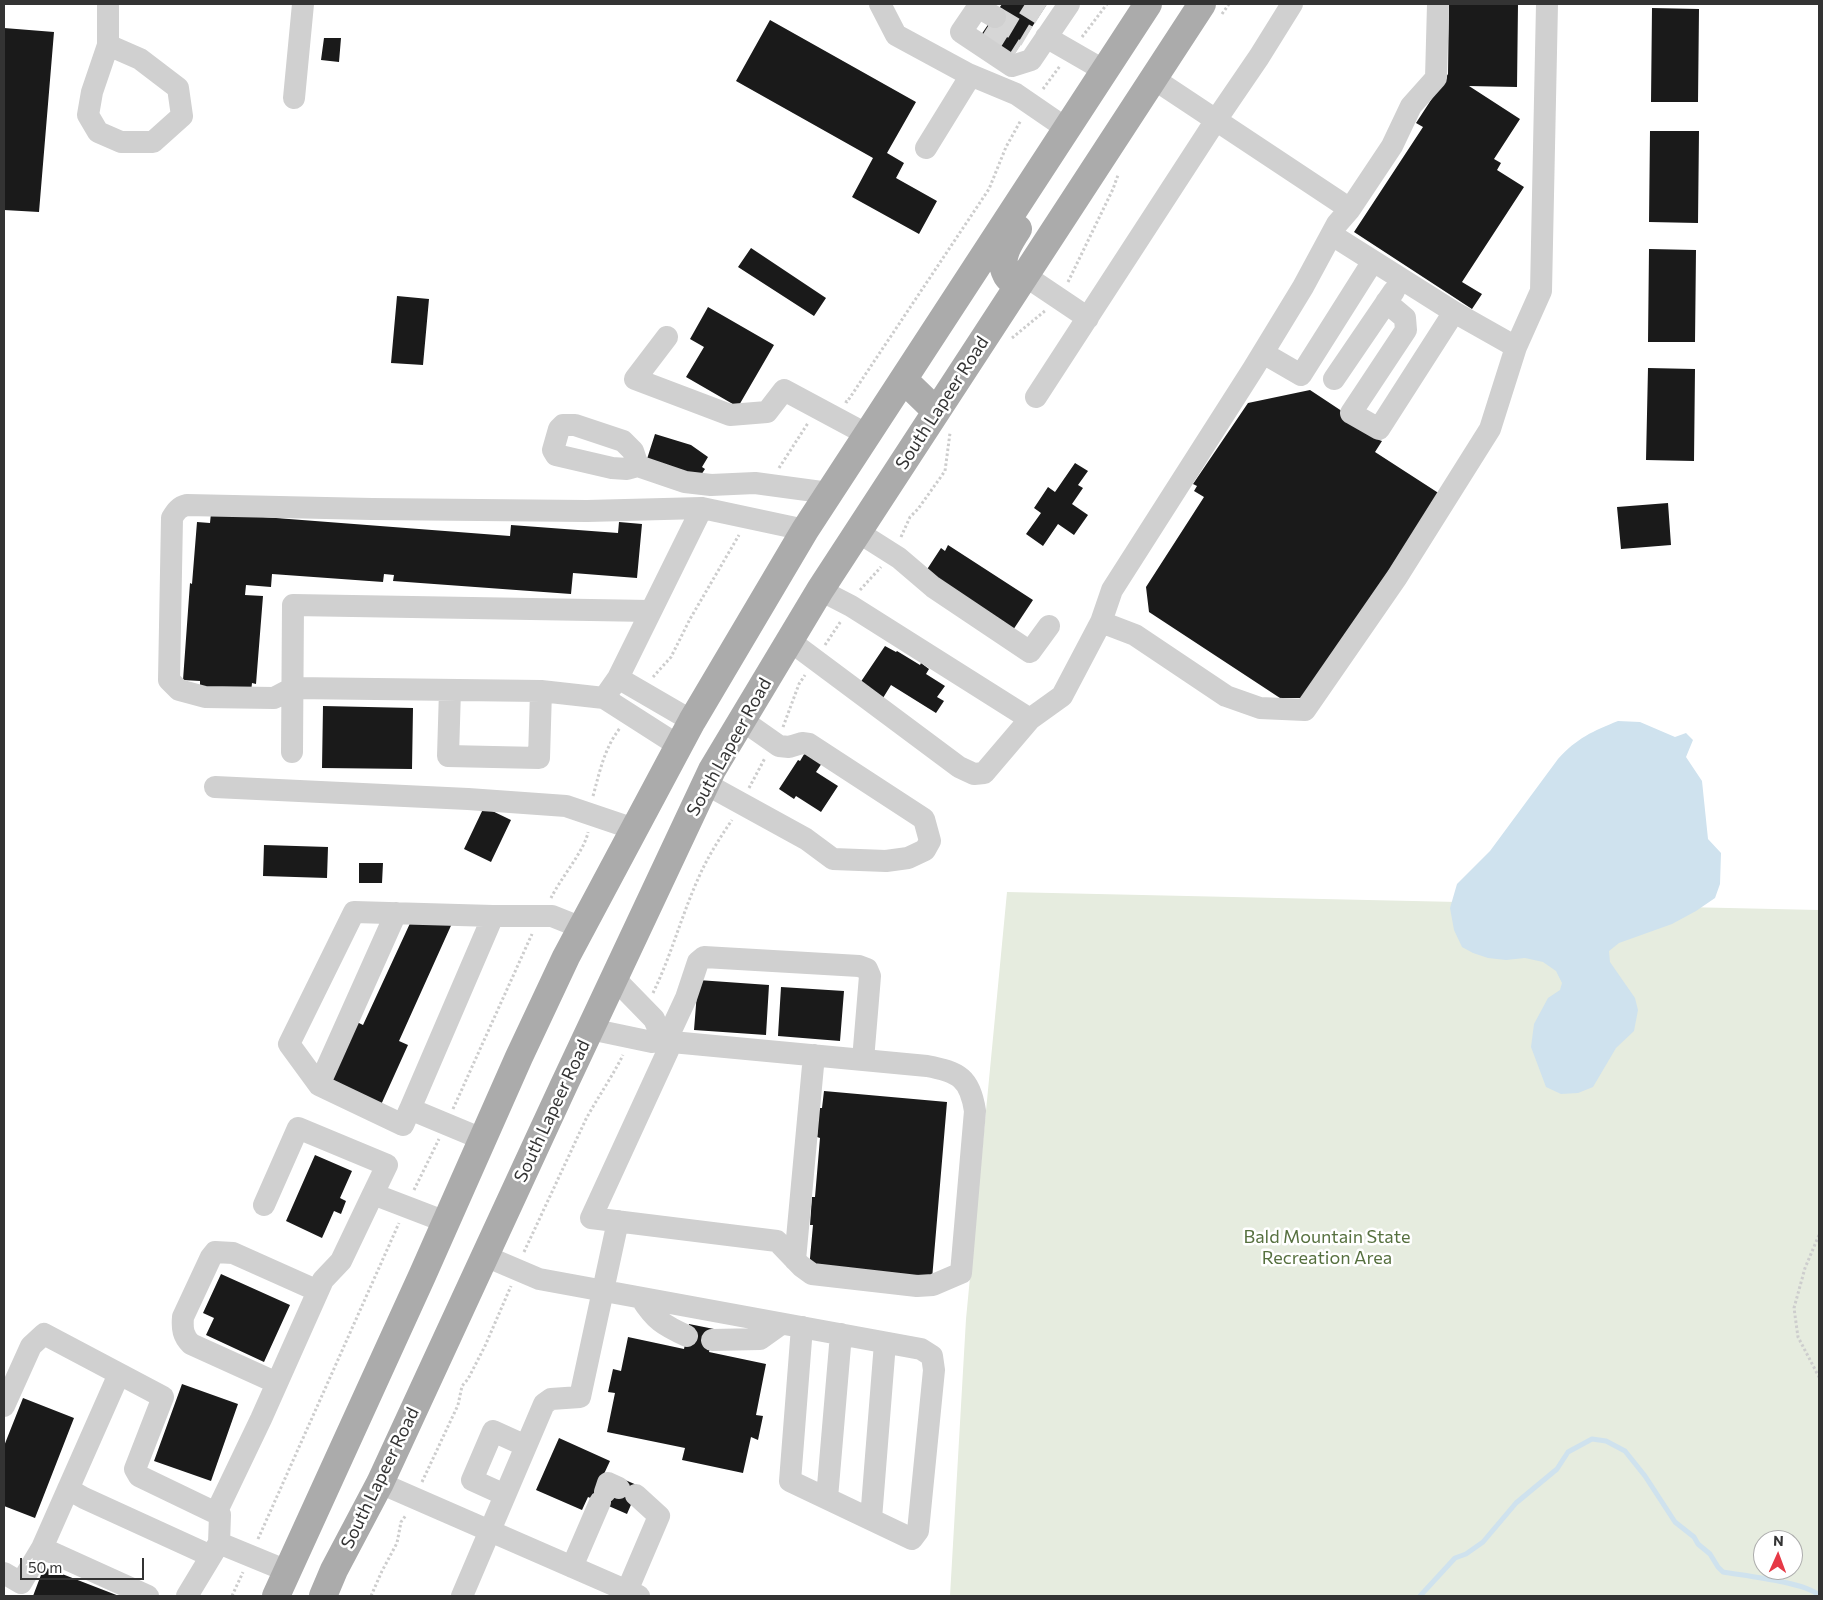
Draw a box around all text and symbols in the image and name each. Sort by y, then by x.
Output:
street label: South Lapeer Road [891,332,993,474]
street label: South Lapeer Road [682,674,776,820]
street label: South Lapeer Road [510,1036,594,1186]
park label: Bald Mountain State Recreation Area [1244,1226,1410,1268]
street label: South Lapeer Road [336,1404,424,1552]
north arrow [1753,1530,1803,1580]
text: N [1773,1532,1784,1549]
scale bar [22,1548,146,1580]
text: 50 m [28,1558,62,1576]

